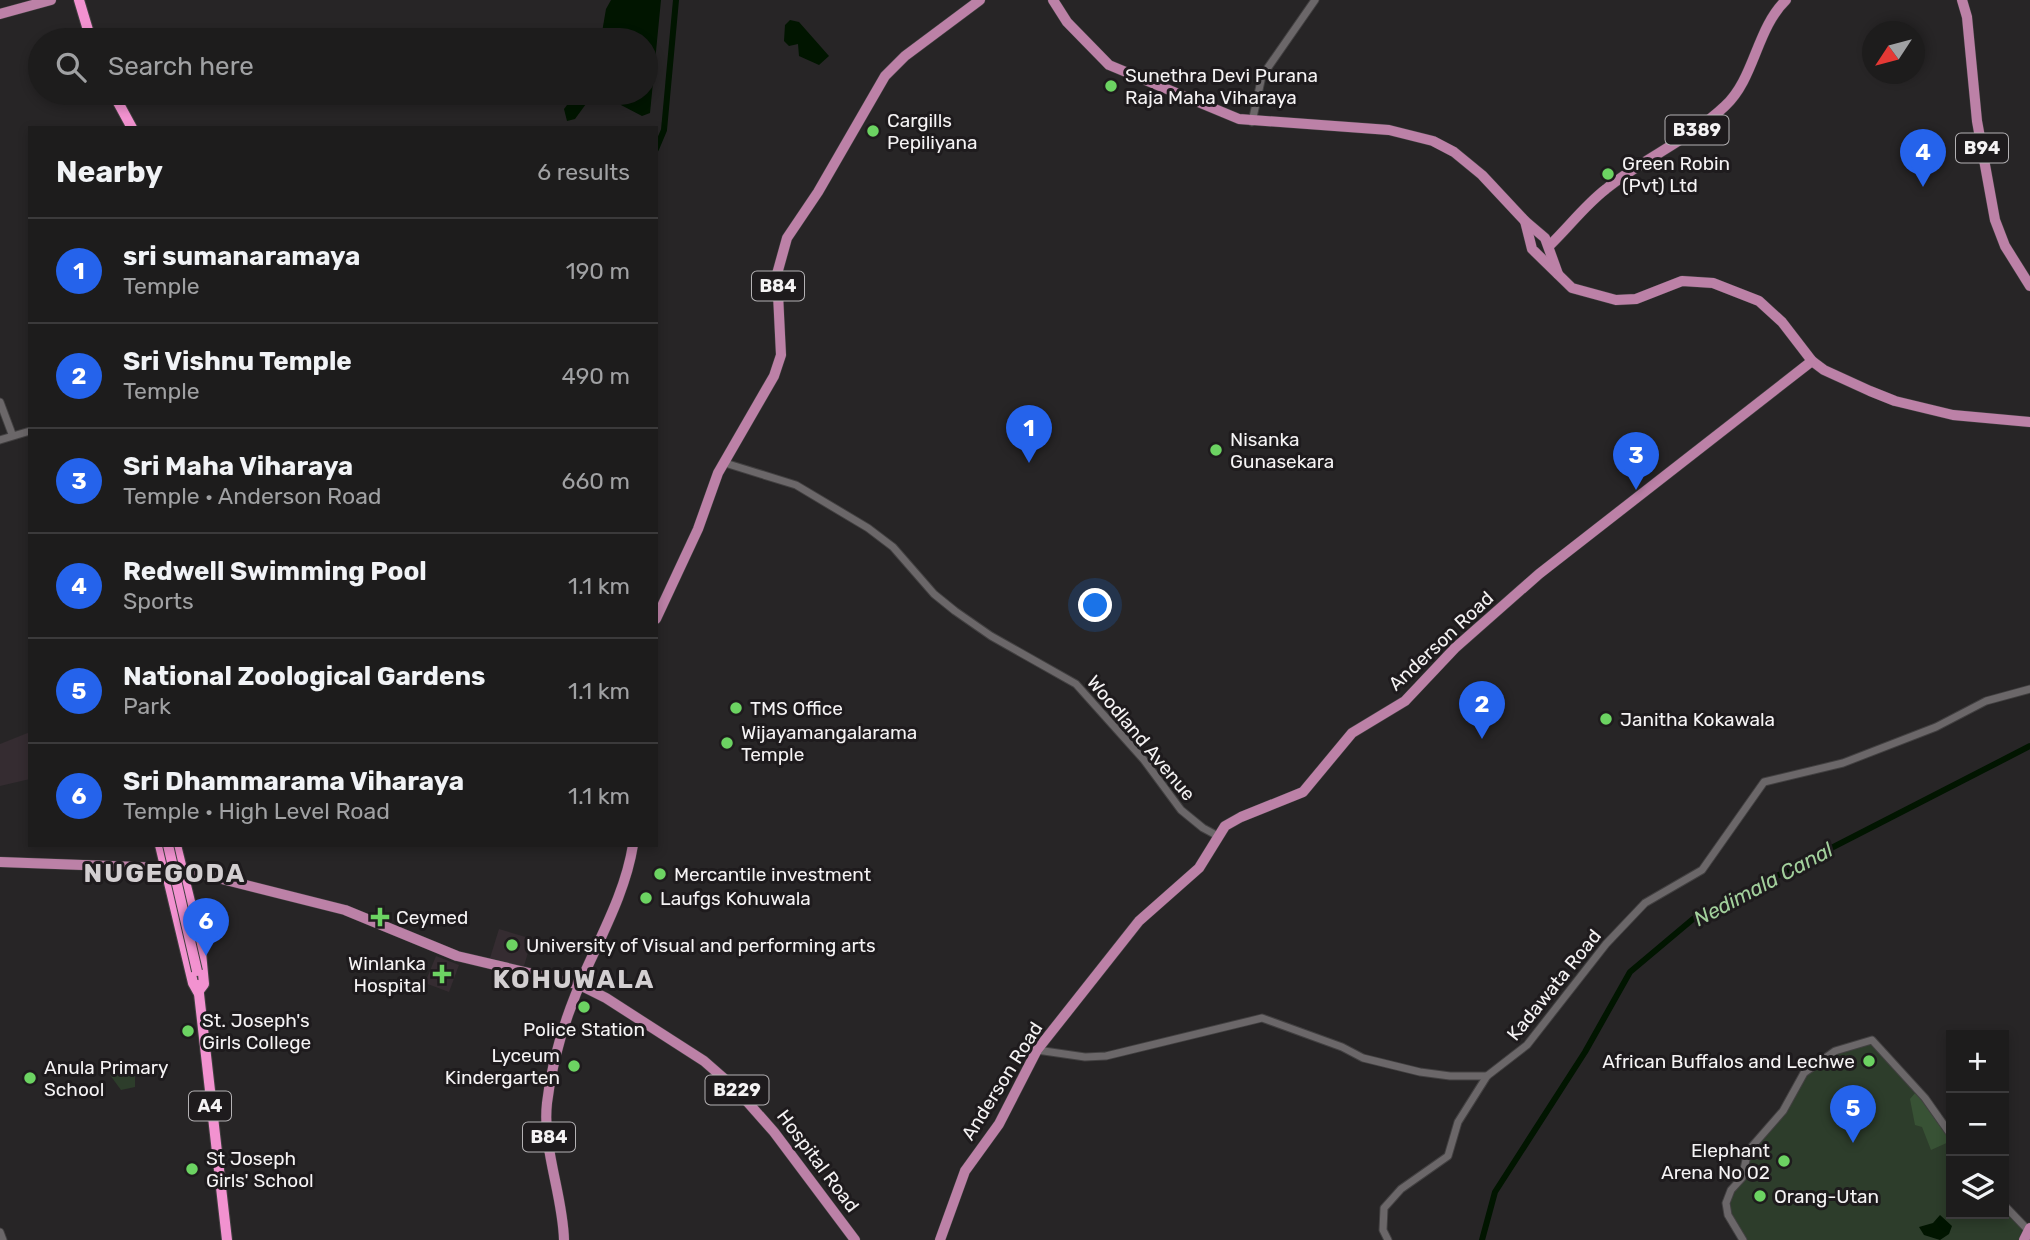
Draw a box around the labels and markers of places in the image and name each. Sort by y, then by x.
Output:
place label: Sunethra Devi Purana Raja Maha Viharaya [1125,64,1318,109]
marker: Sunethra Devi Purana Raja Maha Viharaya [1103,78,1119,94]
place label: Cargills Pepiliyana [887,109,977,154]
marker: Cargills Pepiliyana [865,123,881,139]
pin: 4 [1900,129,1946,187]
place label: Green Robin (Pvt) Ltd [1622,152,1730,197]
marker: Green Robin (Pvt) Ltd [1600,166,1616,182]
pin: 1 [1006,405,1052,463]
place label: Nisanka Gunasekara [1230,428,1334,473]
pin: 3 [1613,432,1659,490]
marker: Nisanka Gunasekara [1208,442,1224,458]
pin: 2 [1459,681,1505,739]
place label: TMS Office [750,697,843,720]
marker: TMS Office [728,700,744,716]
place label: Janitha Kokawala [1620,708,1775,731]
marker: Janitha Kokawala [1598,711,1614,727]
place label: Wijayamangalarama Temple [741,721,917,766]
marker: Wijayamangalarama Temple [719,735,735,751]
place label: Mercantile investment [674,863,872,886]
marker: Mercantile investment [652,866,668,882]
place label: Laufgs Kohuwala [660,887,811,910]
marker: Laufgs Kohuwala [638,890,654,906]
pin: 6 [183,898,229,956]
place label: Ceymed [396,906,468,929]
marker: Ceymed [370,907,390,927]
place label: University of Visual and performing arts [526,934,876,957]
marker: University of Visual and performing arts [504,937,520,953]
place label: Winlanka Hospital [348,952,426,997]
marker: Winlanka Hospital [432,964,452,984]
marker: Police Station [576,999,592,1015]
place label: St. Joseph's Girls College [202,1009,311,1054]
place label: Police Station [523,1018,645,1041]
marker: St. Joseph's Girls College [180,1023,196,1039]
place label: Lyceum Kindergarten [445,1044,560,1089]
place label: African Buffalos and Lechwe [1602,1050,1855,1073]
marker: African Buffalos and Lechwe [1861,1053,1877,1069]
place label: Anula Primary School [44,1056,169,1101]
marker: Lyceum Kindergarten [566,1058,582,1074]
marker: Anula Primary School [22,1070,38,1086]
pin: 5 [1830,1085,1876,1143]
place label: Elephant Arena No 02 [1661,1139,1771,1184]
place label: St Joseph Girls' School [206,1147,314,1192]
marker: Elephant Arena No 02 [1776,1153,1792,1169]
marker: St Joseph Girls' School [184,1161,200,1177]
place label: Orang-Utan [1774,1185,1879,1208]
marker: Orang-Utan [1752,1188,1768,1204]

